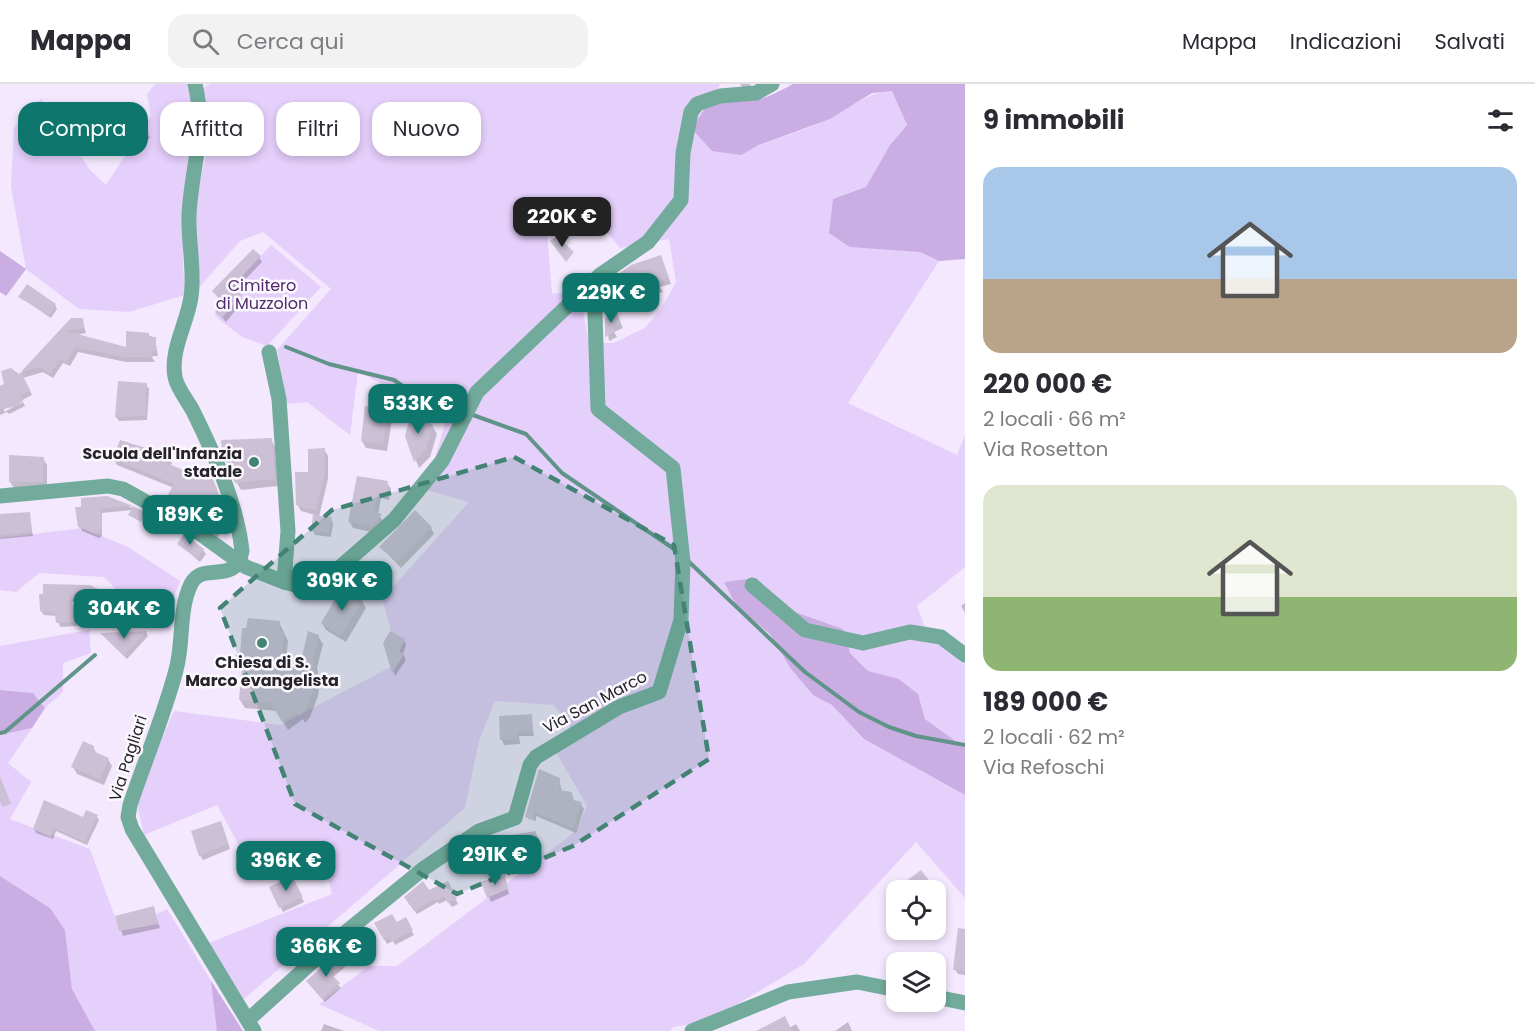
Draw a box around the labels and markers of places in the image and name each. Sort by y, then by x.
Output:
pin: 220K € [513,197,611,248]
pin: 229K € [562,273,660,324]
pin: 533K € [369,384,467,435]
place label: Scuola dell'Infanzia statale [82,442,242,483]
marker: Scuola dell'Infanzia statale [247,455,261,469]
pin: 189K € [141,495,239,546]
pin: 309K € [293,561,391,612]
pin: 304K € [75,589,173,640]
marker: Chiesa di S. Marco evangelista [255,636,269,650]
place label: Chiesa di S. Marco evangelista [185,651,339,692]
pin: 291K € [446,835,544,886]
pin: 396K € [237,841,335,892]
pin: 366K € [277,927,375,978]

